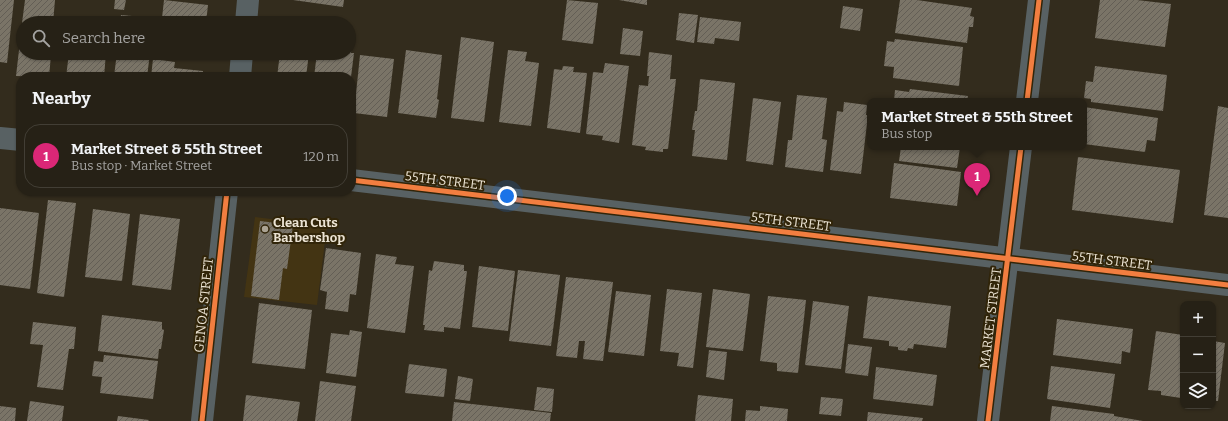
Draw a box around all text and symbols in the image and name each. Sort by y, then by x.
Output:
search box [16,16,356,60]
icon: search [30,27,52,49]
text: Search here [62,29,145,47]
text: Nearby [32,88,91,109]
popup [867,98,1087,150]
text: Market Street & 55th Street [881,108,1073,126]
text: Bus stop [881,126,932,141]
text: Market Street & 55th Street [71,140,262,158]
text: 1 [43,149,49,164]
text: 120 m [303,149,339,164]
text: Bus stop · Market Street [71,158,212,173]
pin: 1 [964,163,990,196]
street label: 55TH STREET [404,168,486,193]
your location [497,186,517,206]
street label: 55TH STREET [750,209,832,234]
place label: Clean Cuts Barbershop [273,215,345,245]
marker: Clean Cuts Barbershop [260,224,270,234]
street label: 55TH STREET [1071,248,1153,273]
street label: GENOA STREET [191,256,216,353]
street label: MARKET STREET [977,266,1004,369]
map controls [1180,301,1216,409]
button: + [1180,301,1216,337]
button: − [1180,337,1216,373]
button: layers [1180,373,1216,409]

